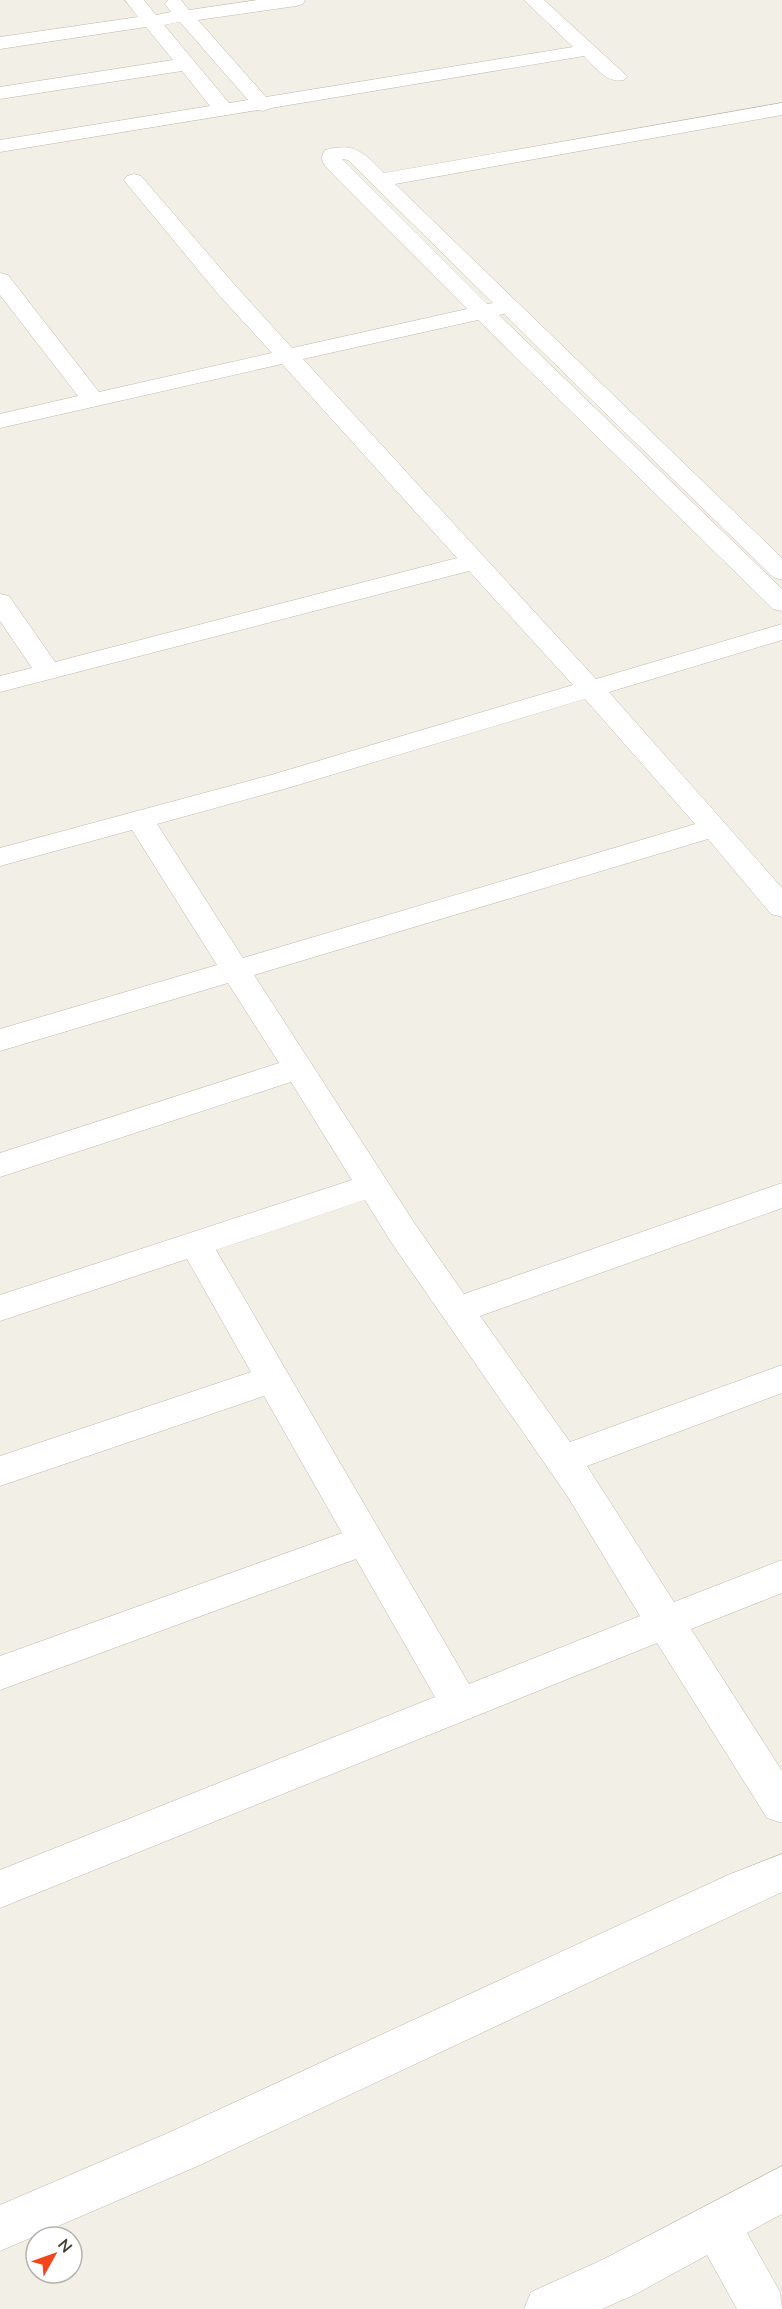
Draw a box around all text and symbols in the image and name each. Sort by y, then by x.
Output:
north arrow [24,2225,84,2285]
text: N [52,2234,77,2258]

